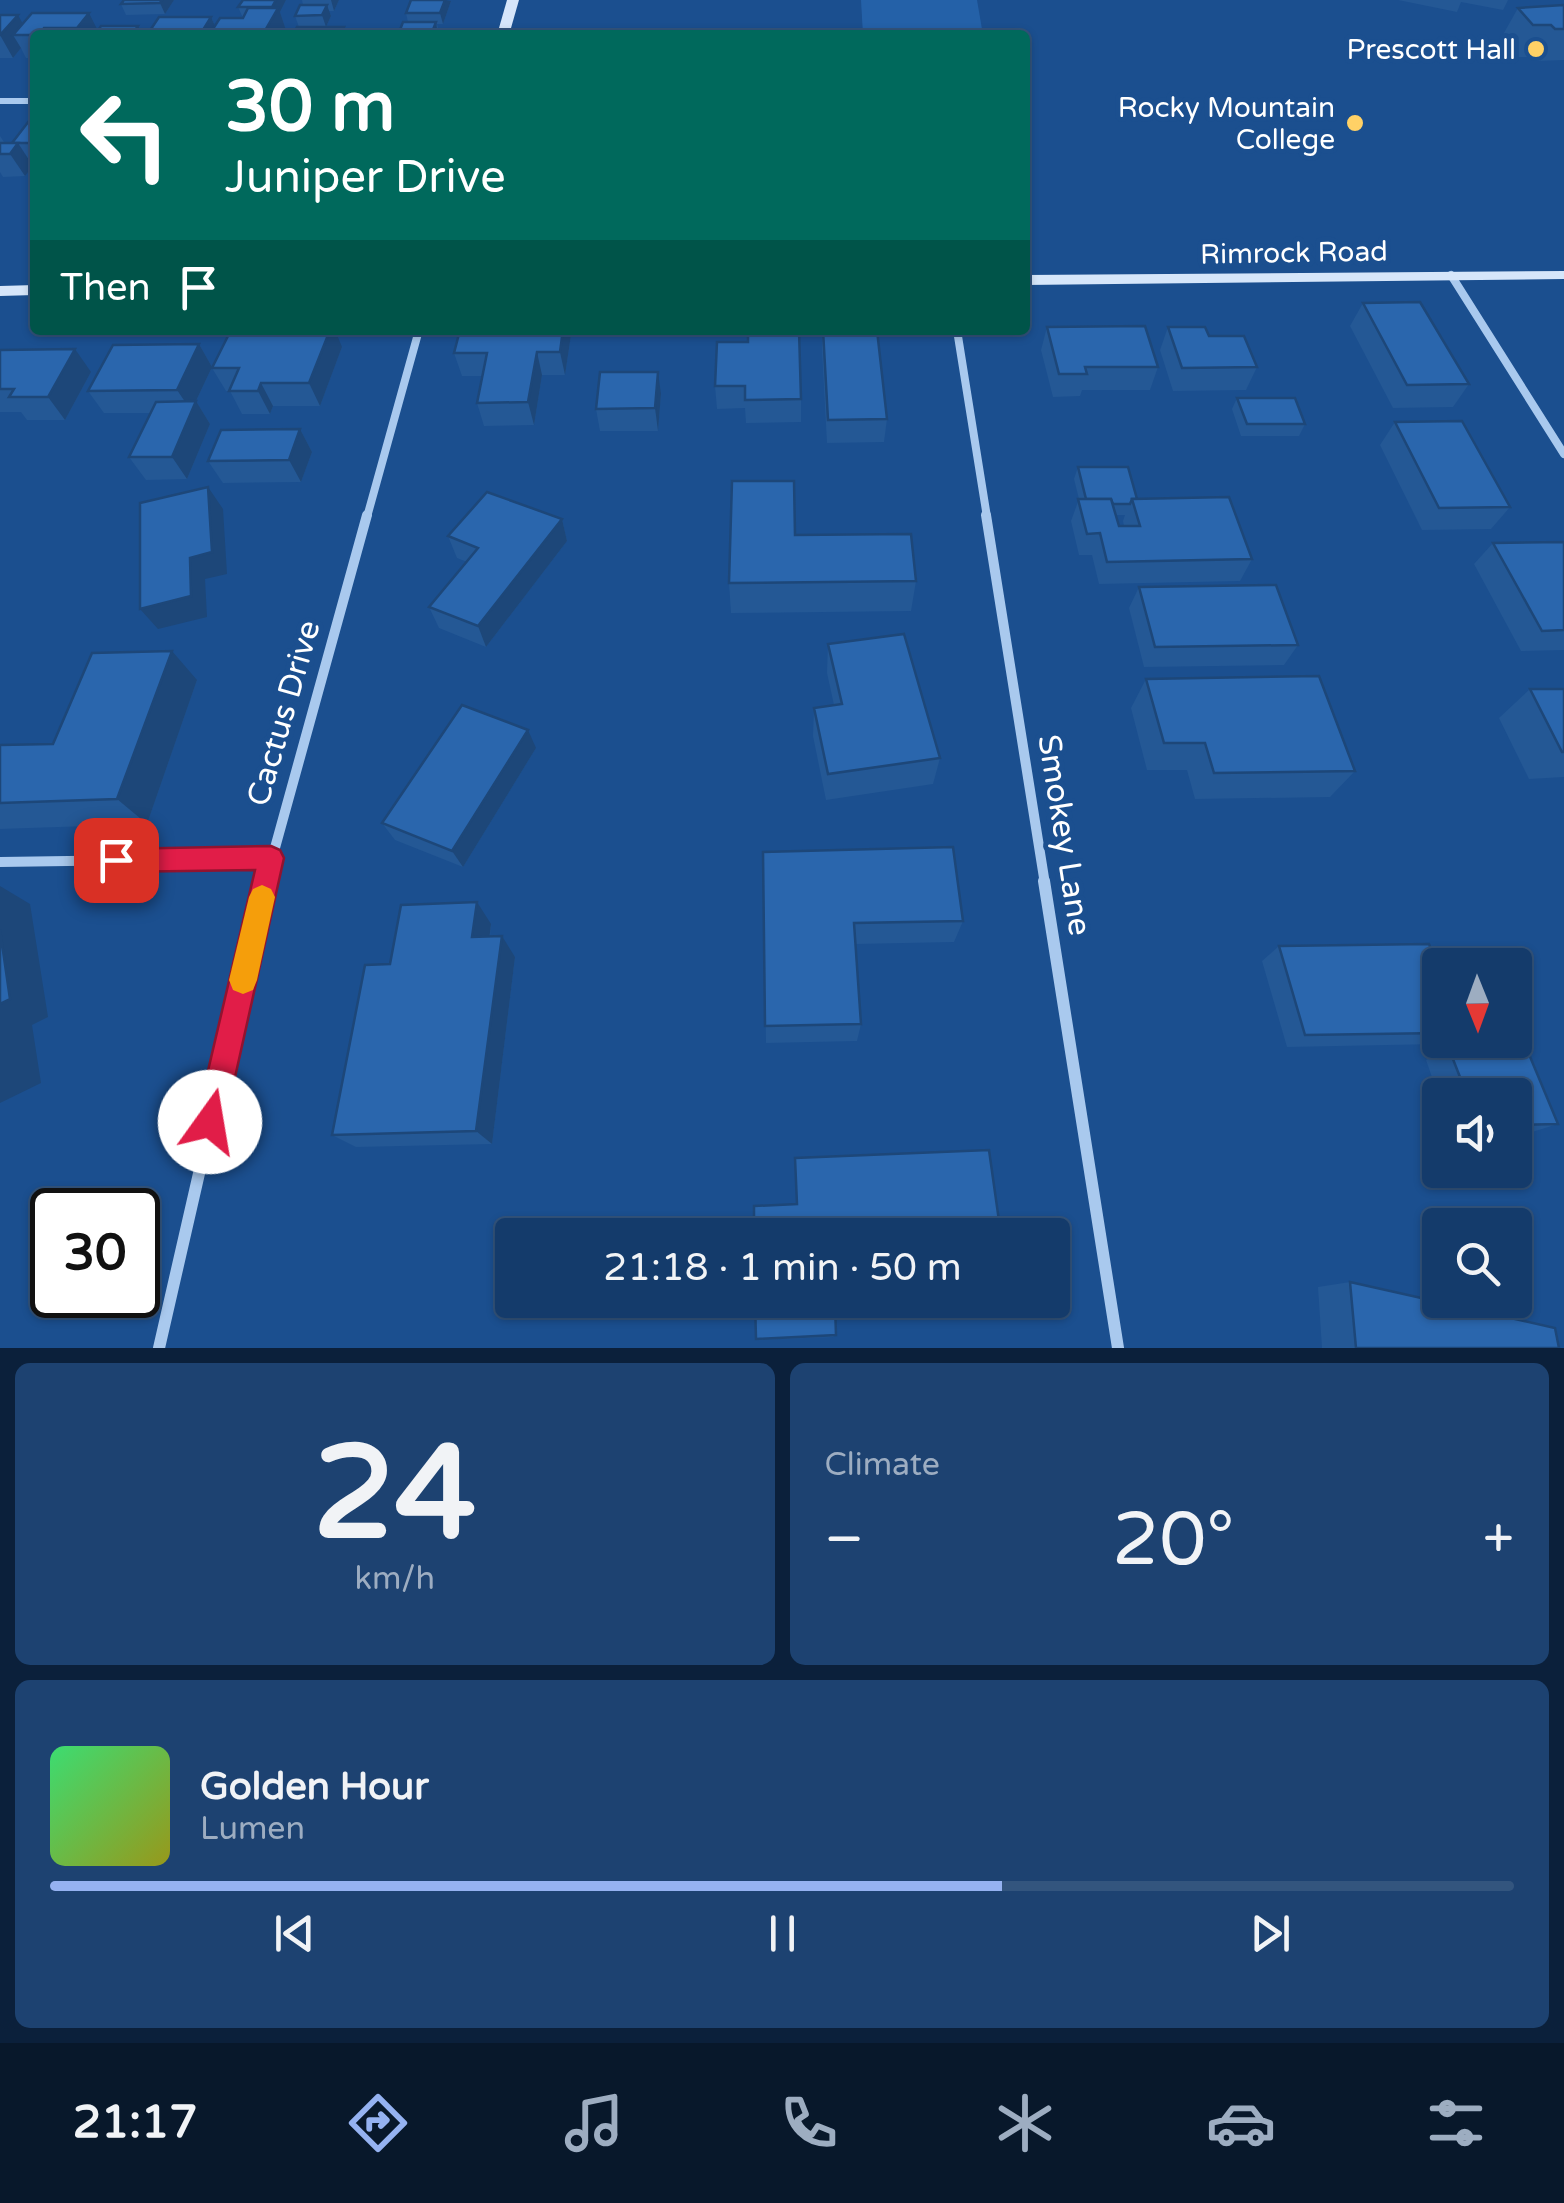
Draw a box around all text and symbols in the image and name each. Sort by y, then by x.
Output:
place label: Prescott Hall [1347,33,1516,67]
marker: Prescott Hall [1525,38,1547,60]
text: 30 m [225,66,395,150]
icon: left [60,70,190,200]
place label: Rocky Mountain College [1118,91,1335,157]
marker: Rocky Mountain College [1344,112,1366,134]
text: Juniper Drive [225,151,506,205]
street label: Rimrock Road [1200,234,1388,272]
icon: arrive [171,260,226,315]
text: Then [60,265,151,311]
street label: Cactus Drive [239,616,329,811]
street label: Smokey Lane [1029,732,1099,938]
pin [74,818,159,903]
icon: arrive [89,833,144,888]
north arrow [1422,948,1532,1058]
map controls [1422,948,1532,1318]
position arrow [158,1070,262,1174]
button: sound [1422,1078,1532,1188]
speed limit sign: 30 [30,1188,160,1318]
button: search [1422,1208,1532,1318]
text: 21:18 · 1 min · 50 m [603,1245,962,1291]
text: 24 [313,1417,476,1573]
text: Climate [825,1446,940,1484]
text: 20° [1112,1495,1235,1585]
text: − [825,1507,864,1573]
text: + [1483,1507,1514,1573]
text: km/h [355,1560,435,1598]
text: Golden Hour [200,1764,429,1810]
text: Lumen [200,1810,305,1848]
icon: previous [267,1906,322,1961]
icon: pause [755,1906,810,1961]
icon: next [1243,1906,1298,1961]
icon: directions [343,2088,413,2158]
icon: music [559,2088,629,2158]
icon: phone [774,2088,844,2158]
icon: climate [990,2088,1060,2158]
icon: car [1206,2088,1276,2158]
icon: filters [1421,2088,1491,2158]
text: 21:17 [73,2096,198,2150]

